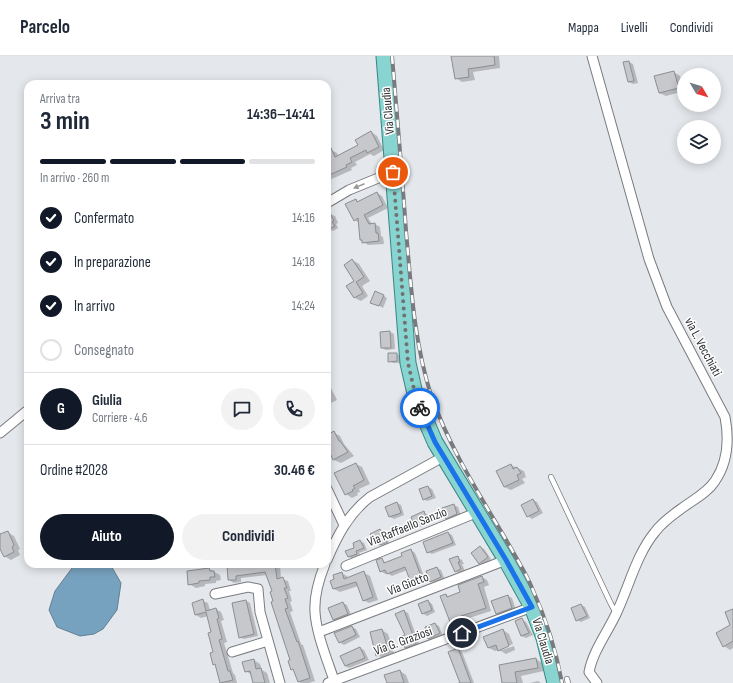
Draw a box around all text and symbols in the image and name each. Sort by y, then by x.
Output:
text: Parcelo [20,16,70,39]
text: Mappa [568,19,599,36]
text: Livelli [621,19,648,36]
text: Condividi [670,19,713,36]
north arrow [677,68,721,112]
map controls [677,68,721,164]
street label: Via Claudia [378,87,398,135]
text: Arriva tra [40,91,80,107]
text: 14:36–14:41 [247,105,315,124]
text: 3 min [40,106,90,137]
button: layers [677,120,721,164]
pin [376,155,410,189]
icon: bag [382,161,404,183]
text: In arrivo · 260 m [40,170,109,186]
one-way arrow [353,183,365,189]
icon: check [40,207,62,229]
text: Confermato [74,209,134,228]
text: 14:16 [292,210,315,226]
icon: check [40,251,62,273]
text: In preparazione [74,253,151,272]
text: 14:18 [292,254,315,270]
icon: check [40,295,62,317]
text: In arrivo [74,297,115,316]
text: 14:24 [292,298,315,314]
street label: via L. Vecchiati [681,315,725,379]
text: Consegnato [74,341,134,360]
button: chat [221,388,263,430]
button: phone [273,388,315,430]
courier [400,388,440,428]
text: Giulia [92,391,122,410]
icon: bike [409,397,431,419]
text: G [57,399,65,418]
text: Corriere · 4.6 [92,410,147,426]
text: Ordine #2028 [40,461,108,480]
text: 30.46 € [274,461,315,480]
street label: Via Raffaello Sanzio [365,504,449,550]
button: Aiuto [40,514,174,560]
button: Condividi [182,514,315,560]
street label: Via Giotto [385,569,431,599]
pin [445,616,479,650]
street label: Via Claudia [528,616,558,666]
icon: home [451,622,473,644]
street label: Via G. Graziosi [372,623,434,659]

